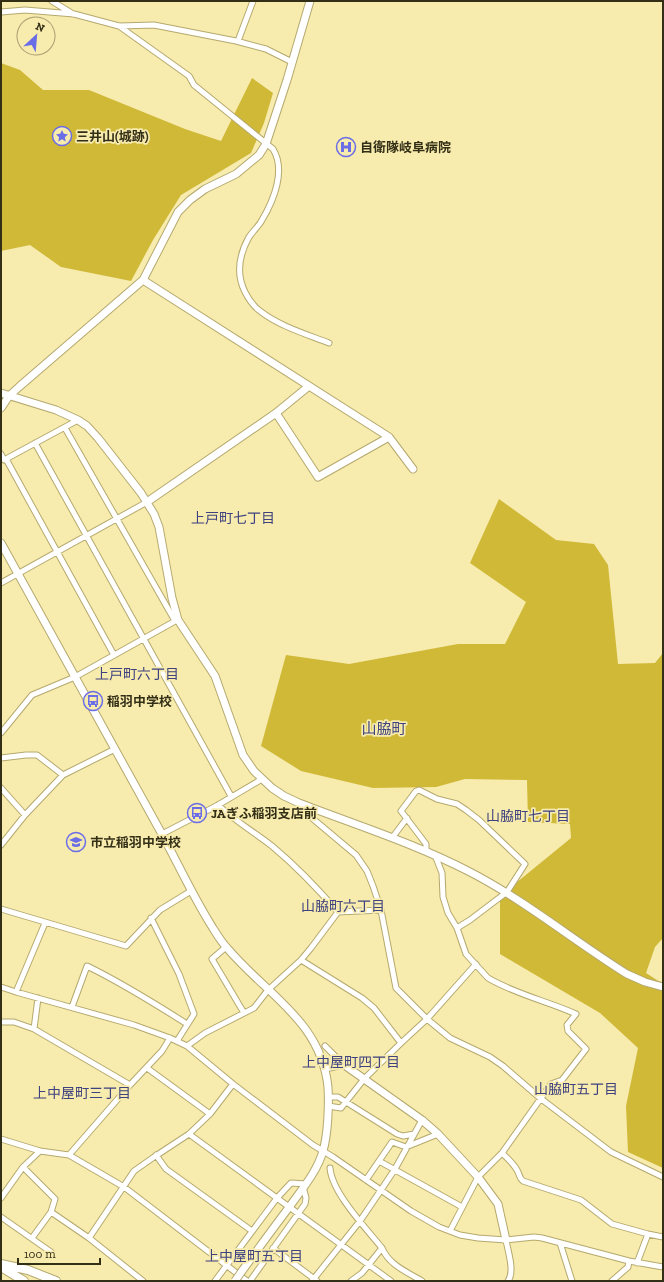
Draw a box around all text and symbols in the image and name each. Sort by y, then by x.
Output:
north arrow [16,16,56,56]
text: N [34,20,47,35]
place icon: 三井山(城跡) [51,125,73,147]
place label: 三井山(城跡) [76,129,149,144]
hospital icon: 自衛隊岐阜病院 [335,136,357,158]
place label: 自衛隊岐阜病院 [360,140,451,155]
district label: 上戸町七丁目 [191,510,275,527]
district label: 上戸町六丁目 [95,666,179,683]
bus stop icon: 稲羽中学校 [82,690,104,712]
place label: 稲羽中学校 [107,694,172,709]
district label: 山脇町 [361,720,407,738]
bus stop icon: JAぎふ稲羽支店前 [186,802,208,824]
place label: JAぎふ稲羽支店前 [211,806,317,821]
district label: 山脇町七丁目 [486,808,570,825]
school or university icon: 市立稲羽中学校 [65,831,87,853]
place label: 市立稲羽中学校 [90,835,181,850]
district label: 山脇町六丁目 [301,898,385,915]
district label: 上中屋町四丁目 [302,1054,400,1071]
district label: 山脇町五丁目 [534,1081,618,1098]
district label: 上中屋町三丁目 [33,1085,131,1102]
scale bar [18,1240,100,1266]
text: 100 m [24,1247,56,1261]
district label: 上中屋町五丁目 [205,1248,303,1265]

